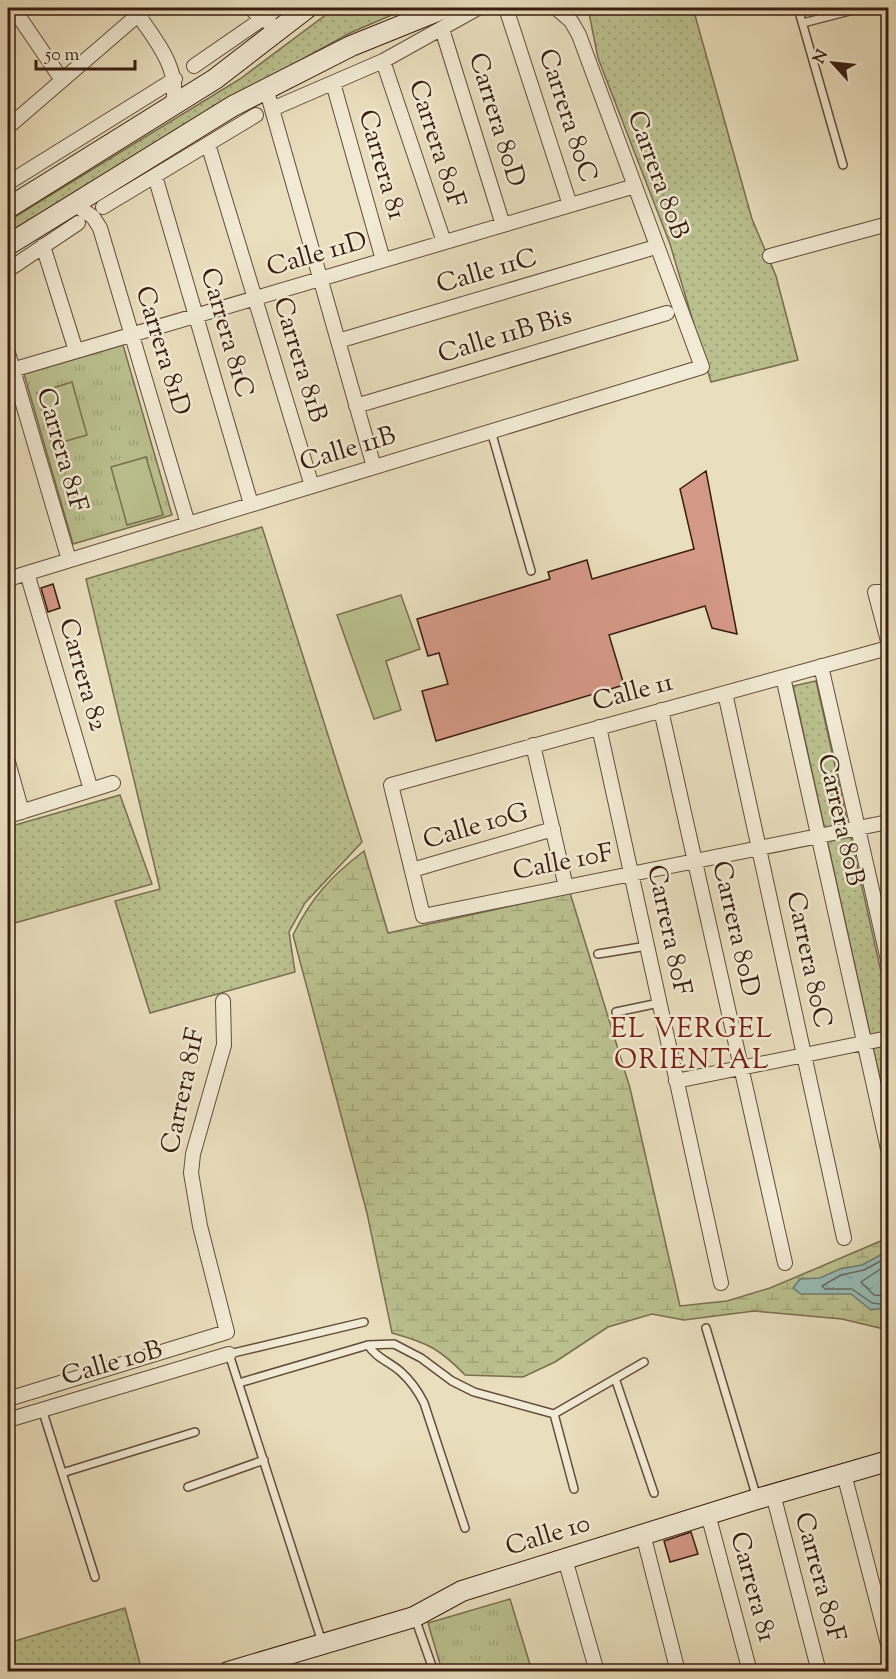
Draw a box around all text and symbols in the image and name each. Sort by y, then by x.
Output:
scale bar [36,33,135,71]
north arrow [803,33,863,93]
text: 50 m [44,43,80,69]
street label: Carrera 80C [528,44,606,188]
text: N [809,46,835,68]
street label: Carrera 80D [458,48,534,192]
street label: Carrera 80F [398,75,474,213]
street label: Carrera 81 [348,106,414,225]
street label: Carrera 80B [617,106,697,244]
street label: Calle 11D [263,223,371,287]
street label: Calle 11C [432,240,542,304]
street label: Carrera 81C [190,264,262,402]
street label: Carrera 81D [125,282,199,420]
street label: Carrera 81B [262,293,336,427]
street label: Calle 11B Bis [434,298,576,374]
street label: Carrera 81F [26,384,96,516]
street label: Calle 11B [295,418,401,482]
street label: Carrera 82 [48,614,116,736]
street label: Calle 11 [589,664,678,722]
street label: Carrera 80B [807,750,873,890]
street label: Calle 10G [419,794,533,860]
street label: Calle 10F [510,835,616,891]
street label: Carrera 80D [701,857,769,1001]
street label: Carrera 80F [636,861,700,999]
street label: Carrera 80C [775,888,841,1032]
district label: EL VERGEL ORIENTAL [610,1011,774,1081]
street label: Carrera 81F [153,1025,215,1157]
street label: Calle 10B [57,1332,167,1396]
street label: Calle 10 [501,1506,595,1566]
street label: Carrera 80F [784,1508,854,1646]
street label: Carrera 81 [720,1528,785,1646]

